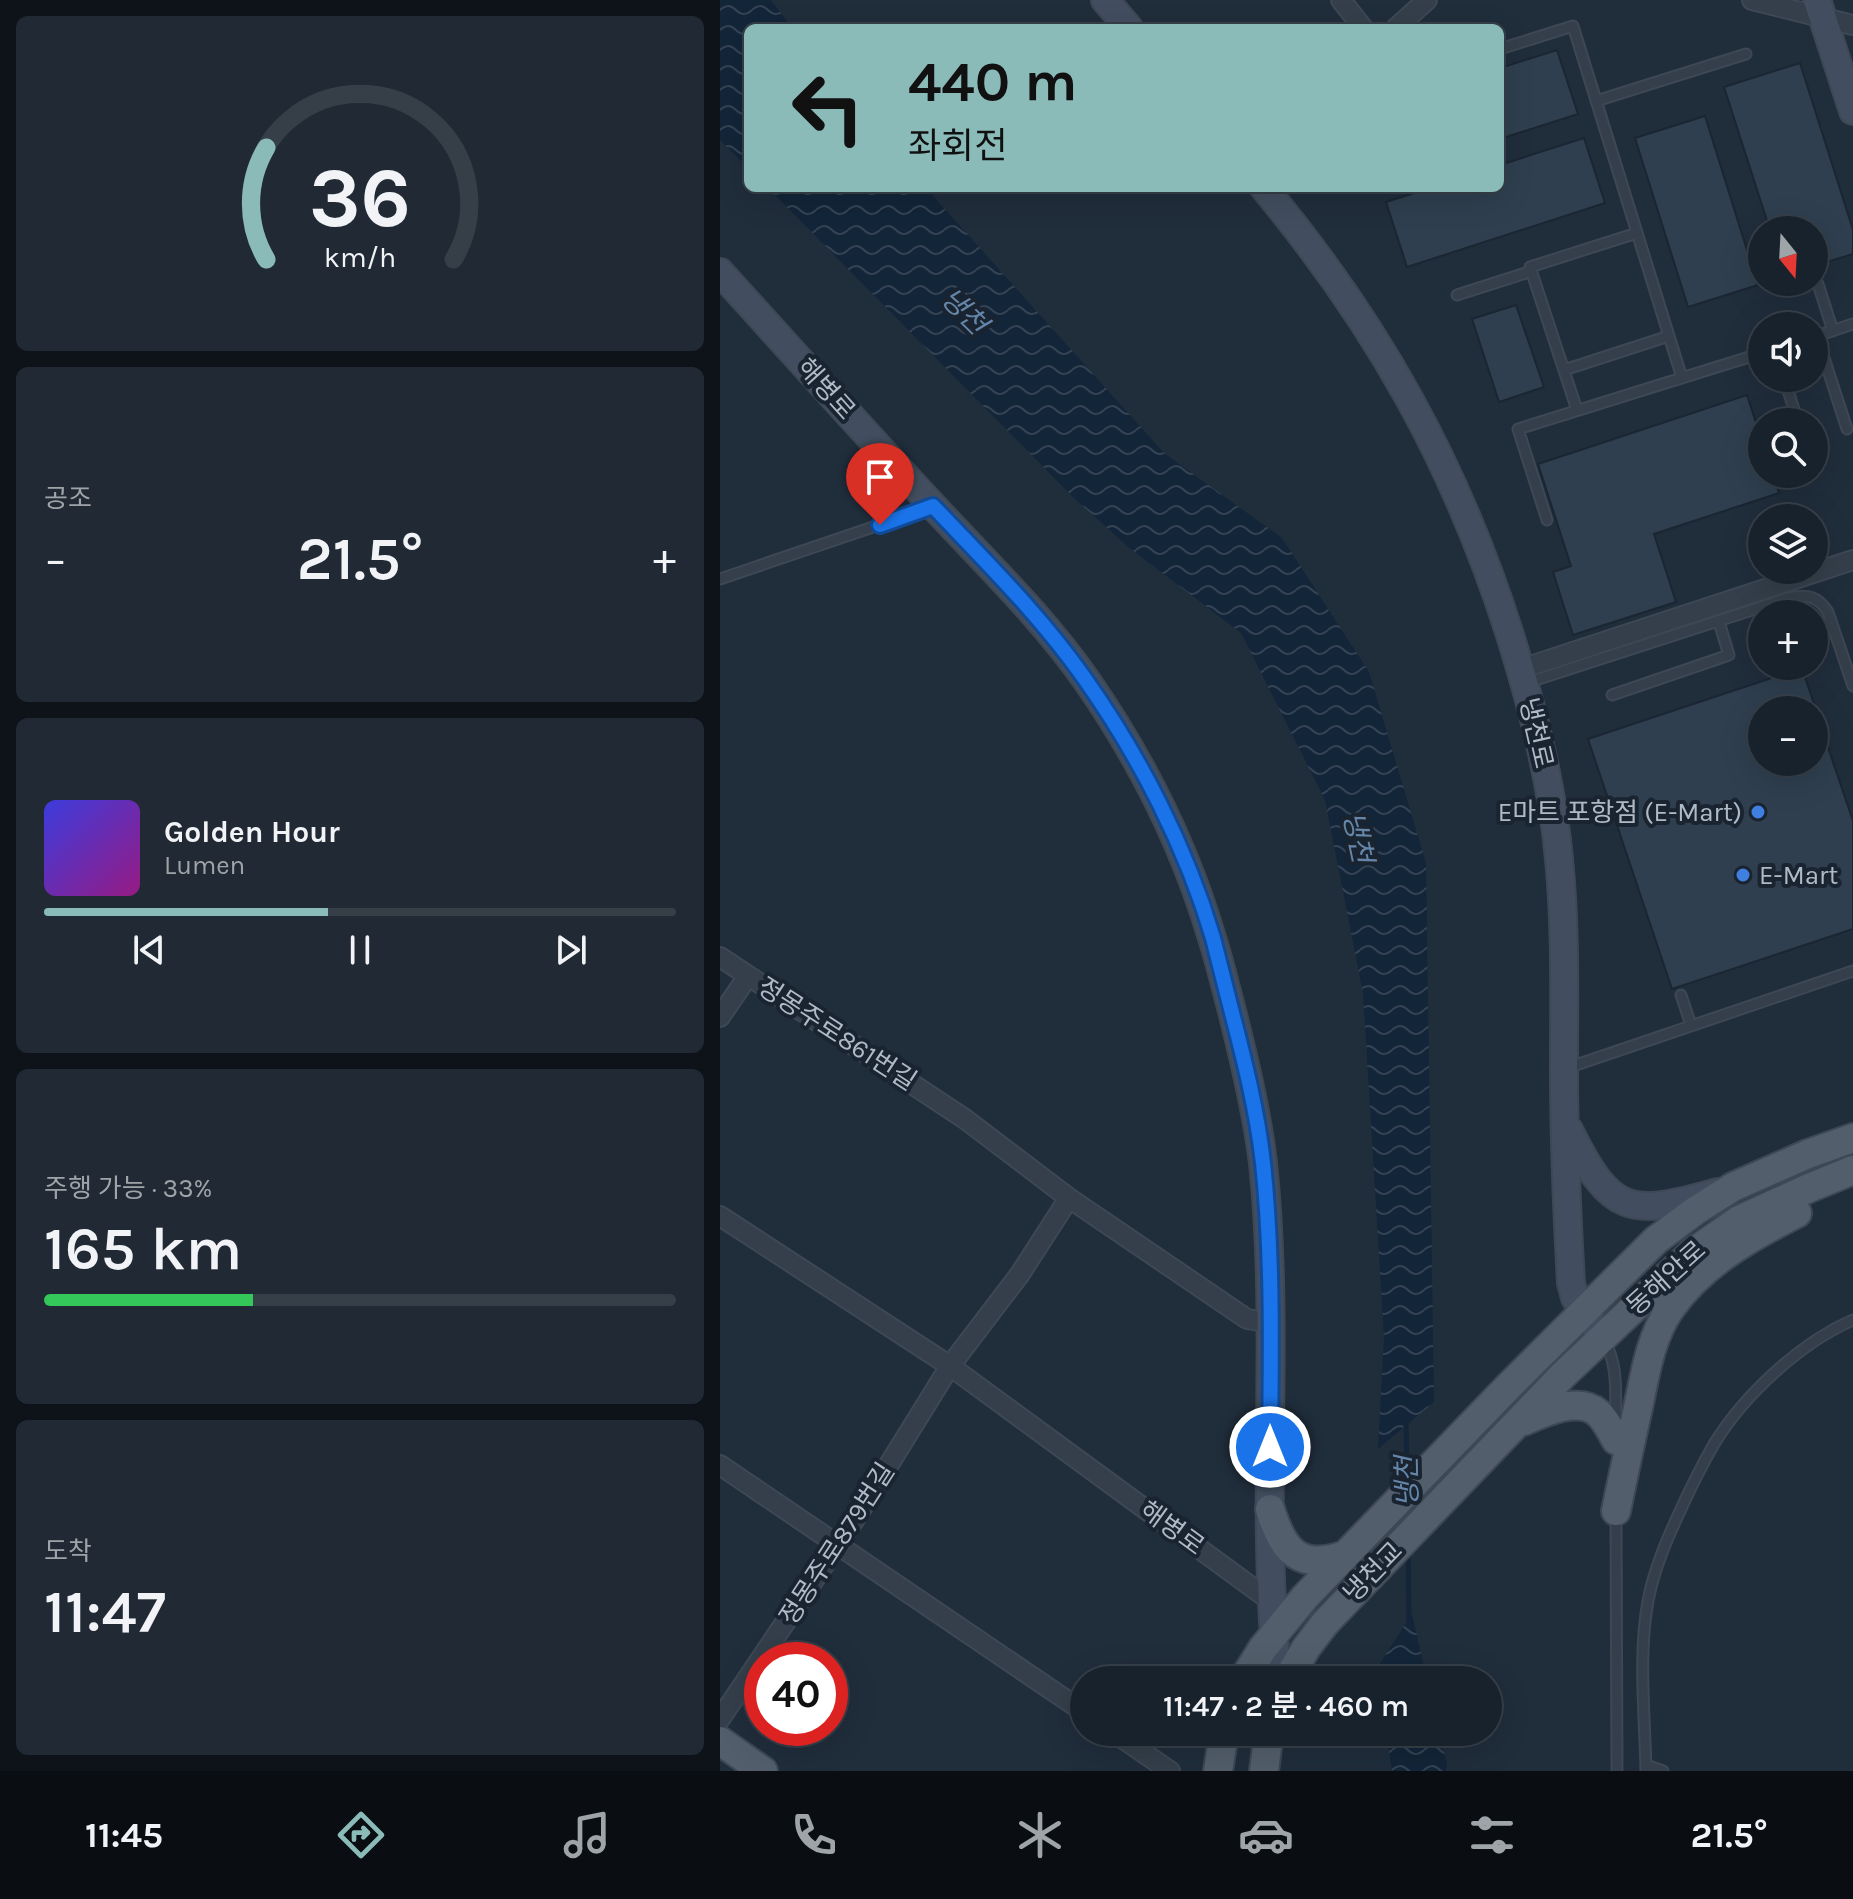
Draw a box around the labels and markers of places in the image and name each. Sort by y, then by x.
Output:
pin [846,443,914,525]
place label: E마트 포항점 (E-Mart) [1498,797,1742,828]
marker: E마트 포항점 (E-Mart) [1749,803,1767,821]
place label: E-Mart [1759,860,1838,891]
marker: E-Mart [1734,866,1752,884]

